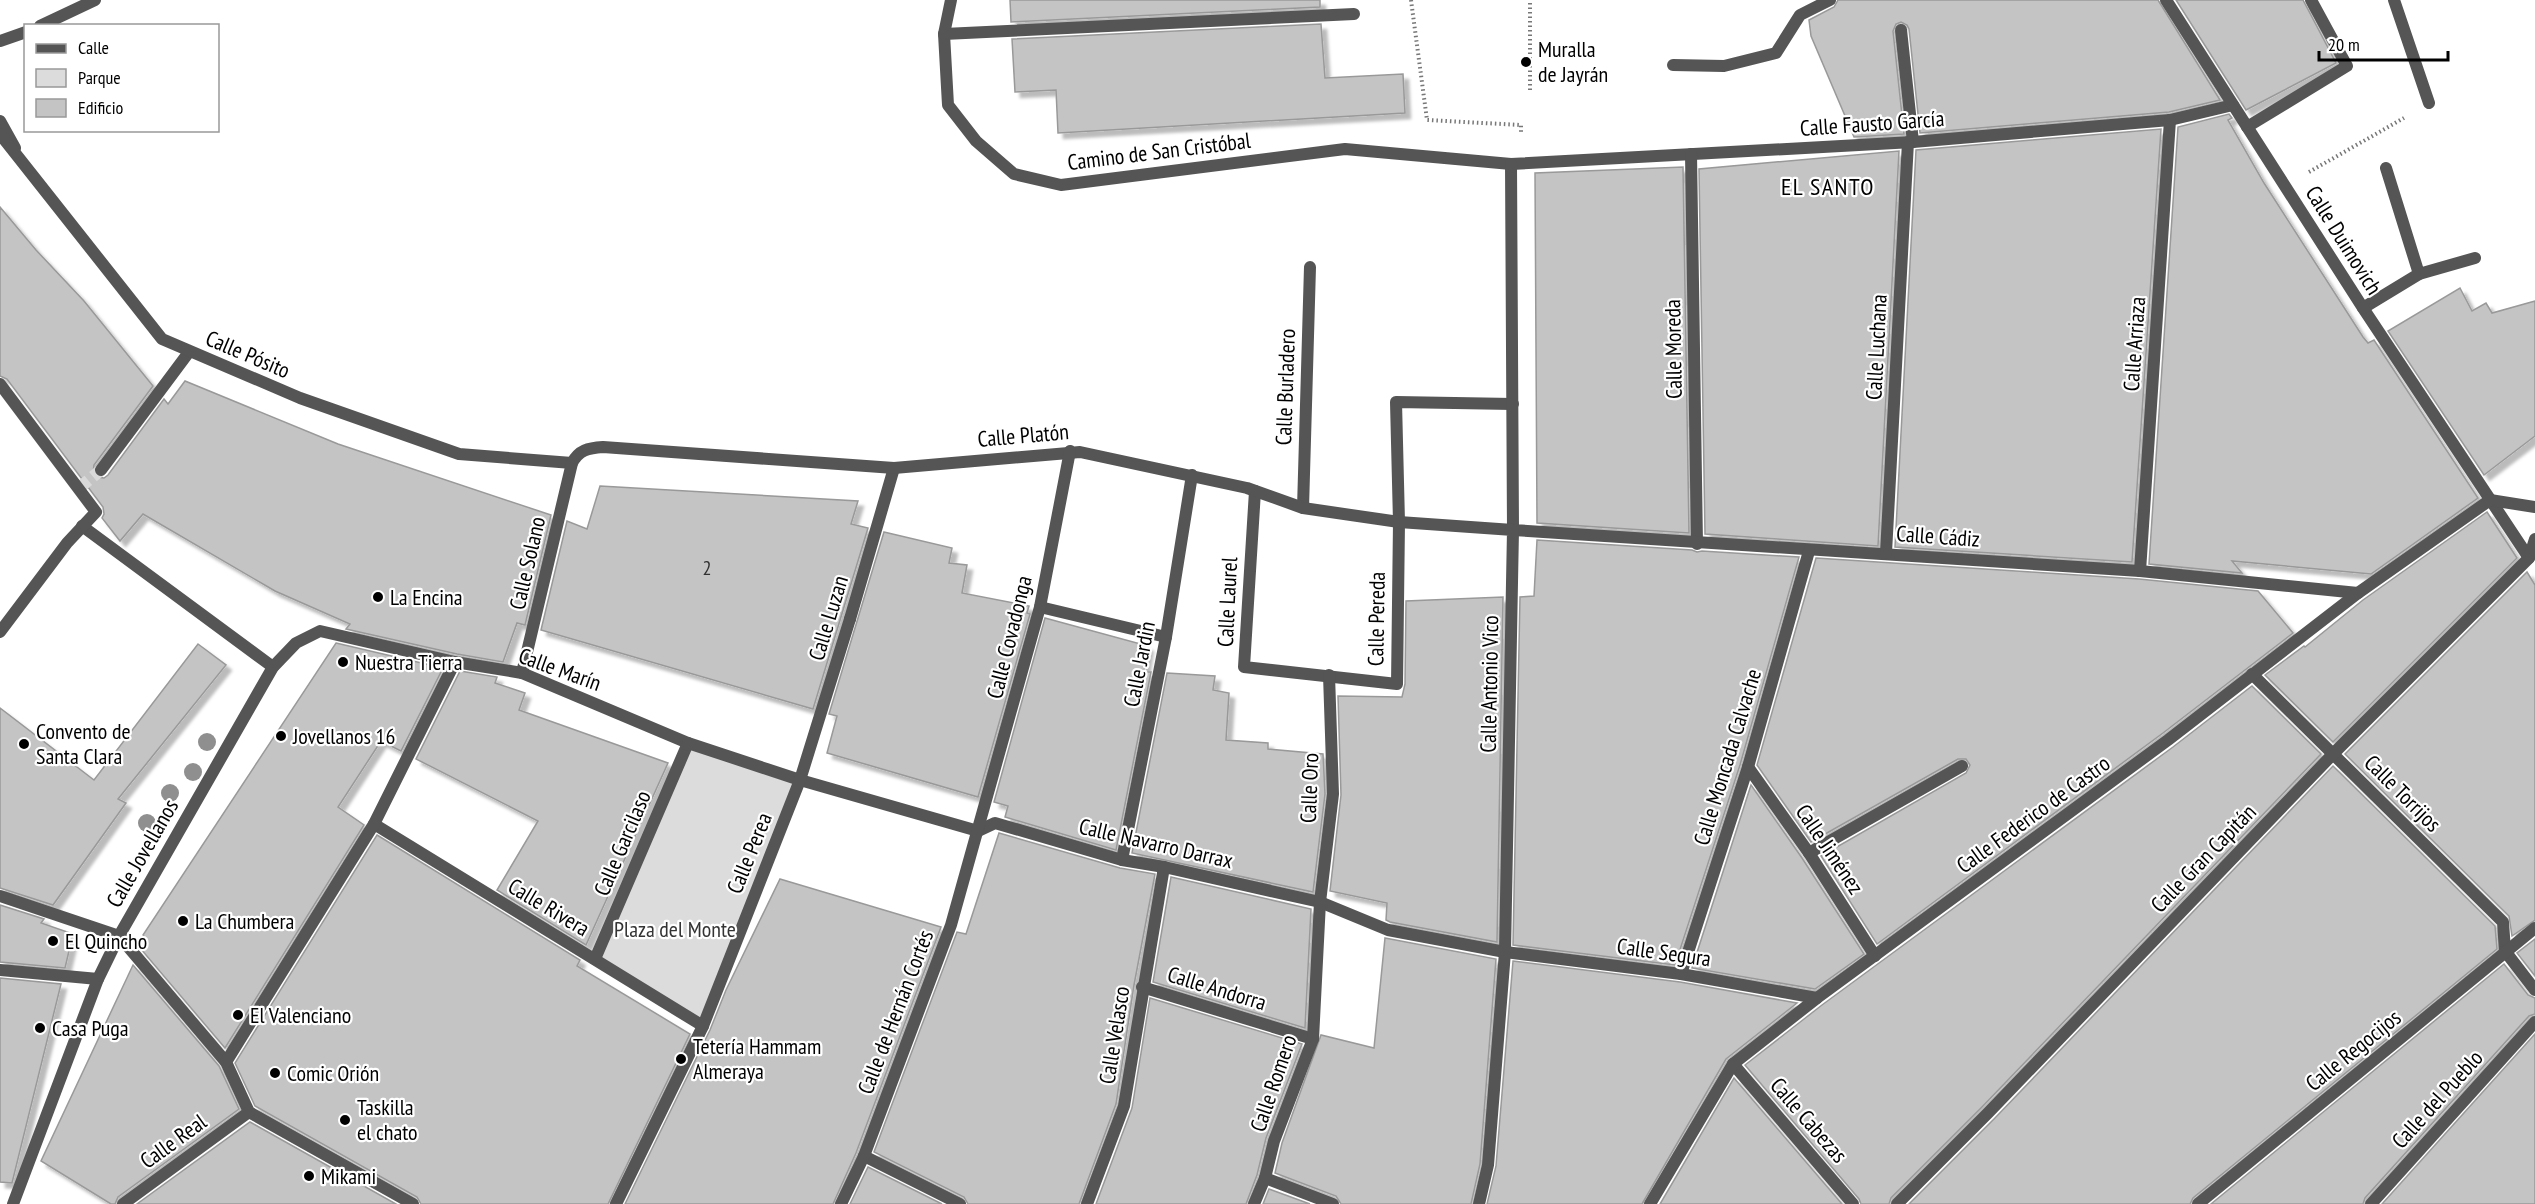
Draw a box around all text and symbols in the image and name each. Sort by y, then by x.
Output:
legend [24,24,219,132]
scale bar [2319,24,2448,62]
text: 20 m [2328,33,2360,56]
place label: Muralla de Jayrán [1538,35,1608,88]
text: Calle [78,36,109,59]
marker: Muralla de Jayrán [1519,55,1533,69]
text: Parque [78,66,121,89]
text: Edificio [78,96,124,119]
street label: Calle Fausto García [1799,104,1945,142]
street label: Camino de San Cristóbal [1066,126,1253,176]
district label: EL SANTO [1781,171,1875,202]
street label: Calle Duimovich [2300,180,2388,300]
street label: Calle Luchana [1859,293,1893,401]
street label: Calle Arriaza [2117,296,2151,392]
street label: Calle Moreda [1658,299,1688,399]
street label: Calle Pósito [202,324,294,384]
street label: Calle Burladero [1269,328,1301,446]
street label: Calle Platón [976,417,1070,453]
street label: Calle Solano [503,514,551,612]
street label: Calle Cádiz [1895,519,1981,553]
house number: 2 [703,555,712,581]
street label: Calle Laurel [1211,555,1243,648]
street label: Calle Luzan [802,572,854,664]
street label: Calle Pereda [1361,572,1391,666]
street label: Calle Covadonga [980,573,1038,701]
place label: La Encina [390,583,462,611]
marker: La Encina [371,590,385,604]
street label: Calle Antonio Vico [1474,615,1504,753]
street label: Calle Jardin [1117,619,1161,709]
street label: Calle Marín [515,641,605,697]
place label: Nuestra Tierra [355,648,462,676]
marker: Nuestra Tierra [336,655,350,669]
street label: Calle Moncada Calvache [1687,665,1767,849]
place label: Convento de Santa Clara [36,717,131,770]
place label: Jovellanos 16 [292,722,395,750]
marker: Jovellanos 16 [274,729,288,743]
marker: Convento de Santa Clara [17,737,31,751]
street label: Calle Federico de Castro [1951,749,2115,879]
street label: Calle Torrijos [2359,749,2447,837]
street label: Calle Oro [1294,752,1324,824]
street label: Calle Garcilaso [587,786,657,900]
street label: Calle Jovellanos [100,794,184,912]
street label: Calle Gran Capitán [2144,798,2262,918]
street label: Calle Jiménez [1790,799,1870,899]
street label: Calle Perea [720,808,778,898]
street label: Calle Navarro Darrax [1076,812,1236,874]
street label: Calle Rivera [503,872,595,942]
place label: La Chumbera [195,907,294,935]
marker: La Chumbera [176,914,190,928]
park label: Plaza del Monte [614,915,736,943]
street label: Calle de Hernán Cortés [851,926,939,1098]
place label: El Quincho [65,927,147,955]
street label: Calle Segura [1615,932,1713,972]
marker: El Quincho [46,934,60,948]
street label: Calle Andorra [1164,960,1270,1016]
street label: Calle Velasco [1092,984,1136,1086]
place label: El Valenciano [250,1001,351,1029]
street label: Calle Regocijos [2300,1003,2406,1097]
marker: El Valenciano [231,1008,245,1022]
place label: Casa Puga [52,1014,129,1042]
marker: Casa Puga [33,1021,47,1035]
street label: Calle Romero [1243,1031,1303,1135]
place label: Tetería Hammam Almeraya [693,1032,821,1085]
street label: Calle del Pueblo [2385,1044,2489,1154]
marker: Tetería Hammam Almeraya [674,1052,688,1066]
place label: Comic Orión [287,1059,379,1087]
marker: Comic Orión [268,1066,282,1080]
street label: Calle Cabezas [1764,1072,1854,1168]
place label: Taskilla el chato [357,1093,418,1146]
street label: Calle Real [134,1107,212,1174]
marker: Taskilla el chato [338,1113,352,1127]
place label: Mikami [321,1162,376,1190]
marker: Mikami [302,1169,316,1183]

